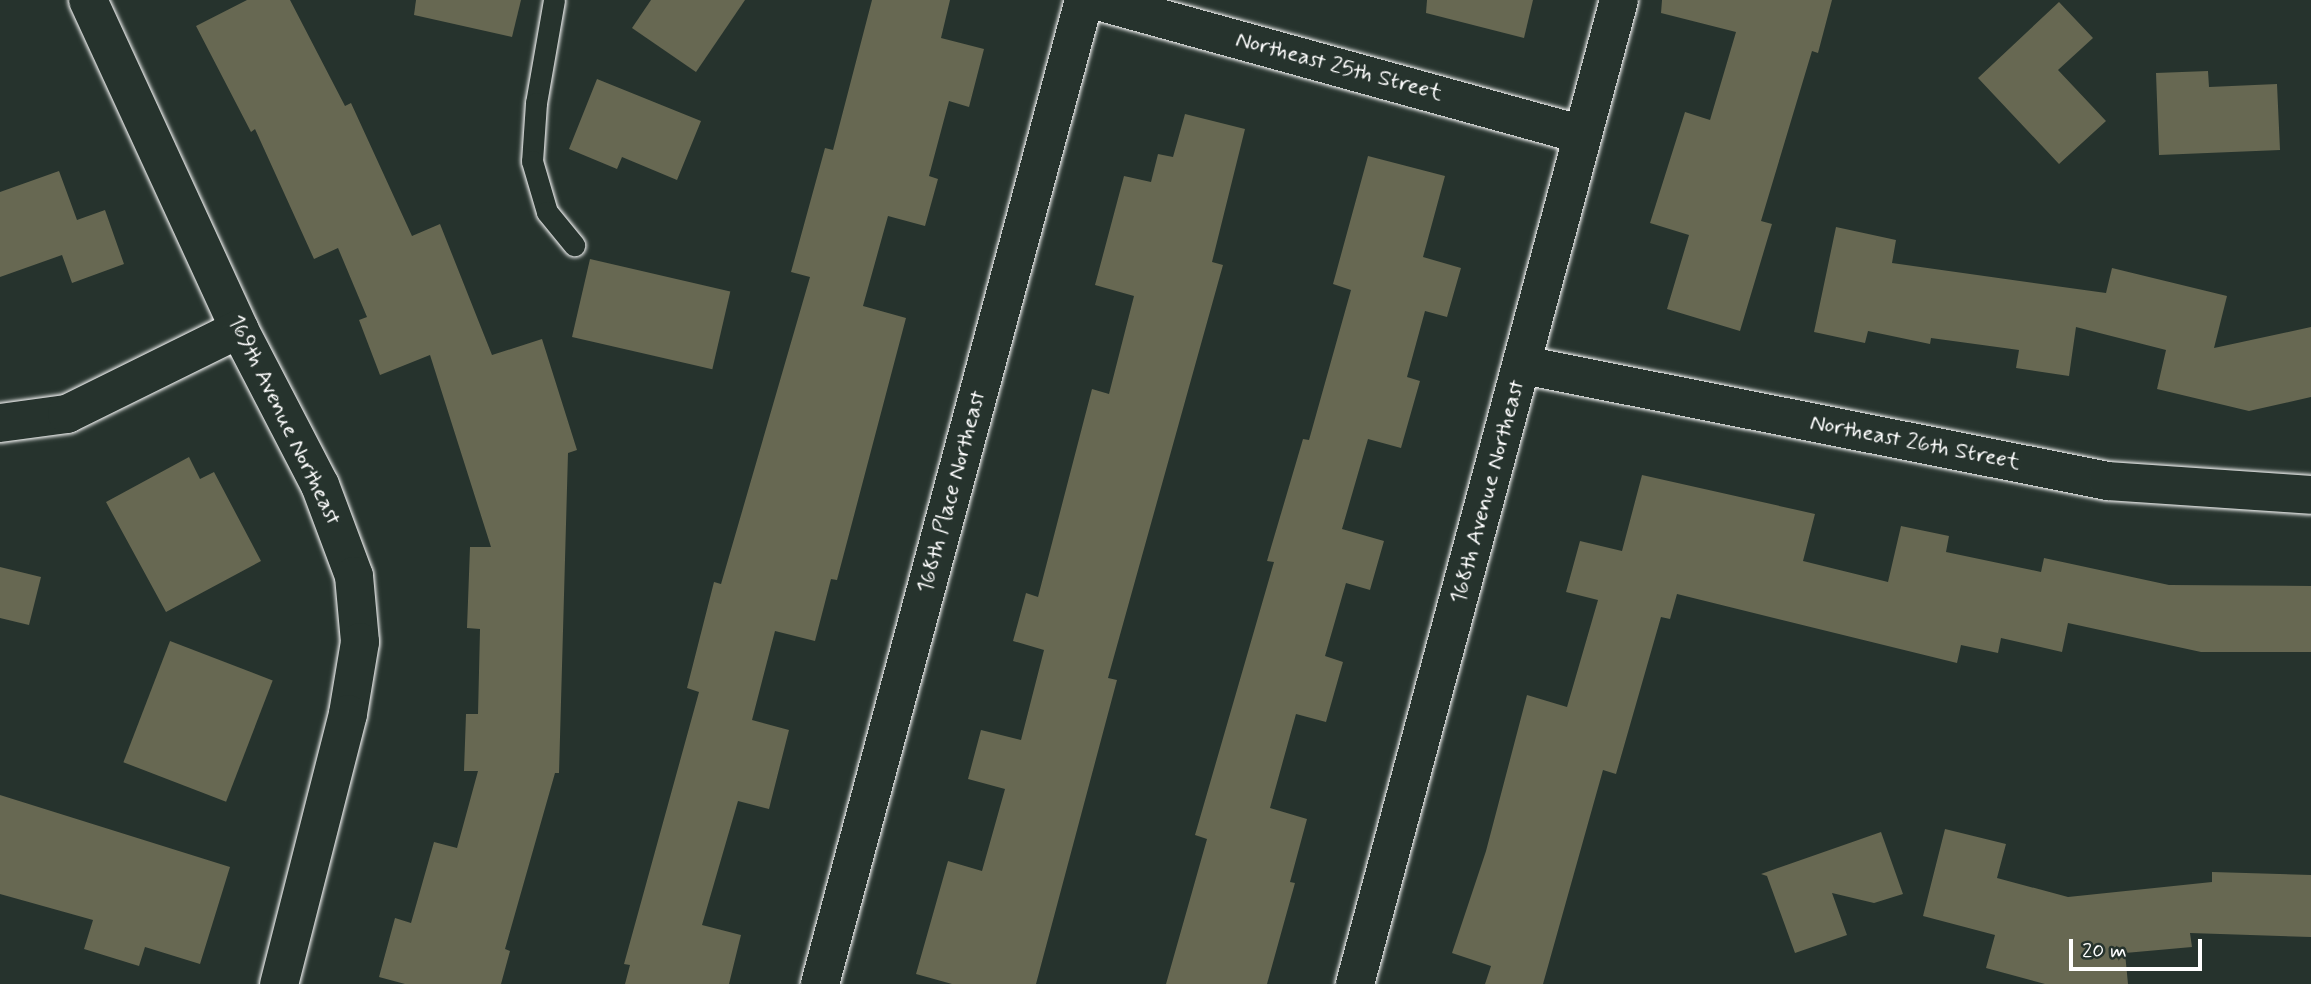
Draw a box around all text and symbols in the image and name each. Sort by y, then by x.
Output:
street label: Northeast 25th Street [1233,26,1445,108]
street label: 169th Avenue Northeast [221,310,347,530]
street label: 168th Avenue Northeast [1445,377,1531,607]
street label: 168th Place Northeast [912,387,992,597]
street label: Northeast 26th Street [1808,409,2022,477]
scale bar [2073,925,2206,969]
text: 20 m [2082,937,2127,965]

